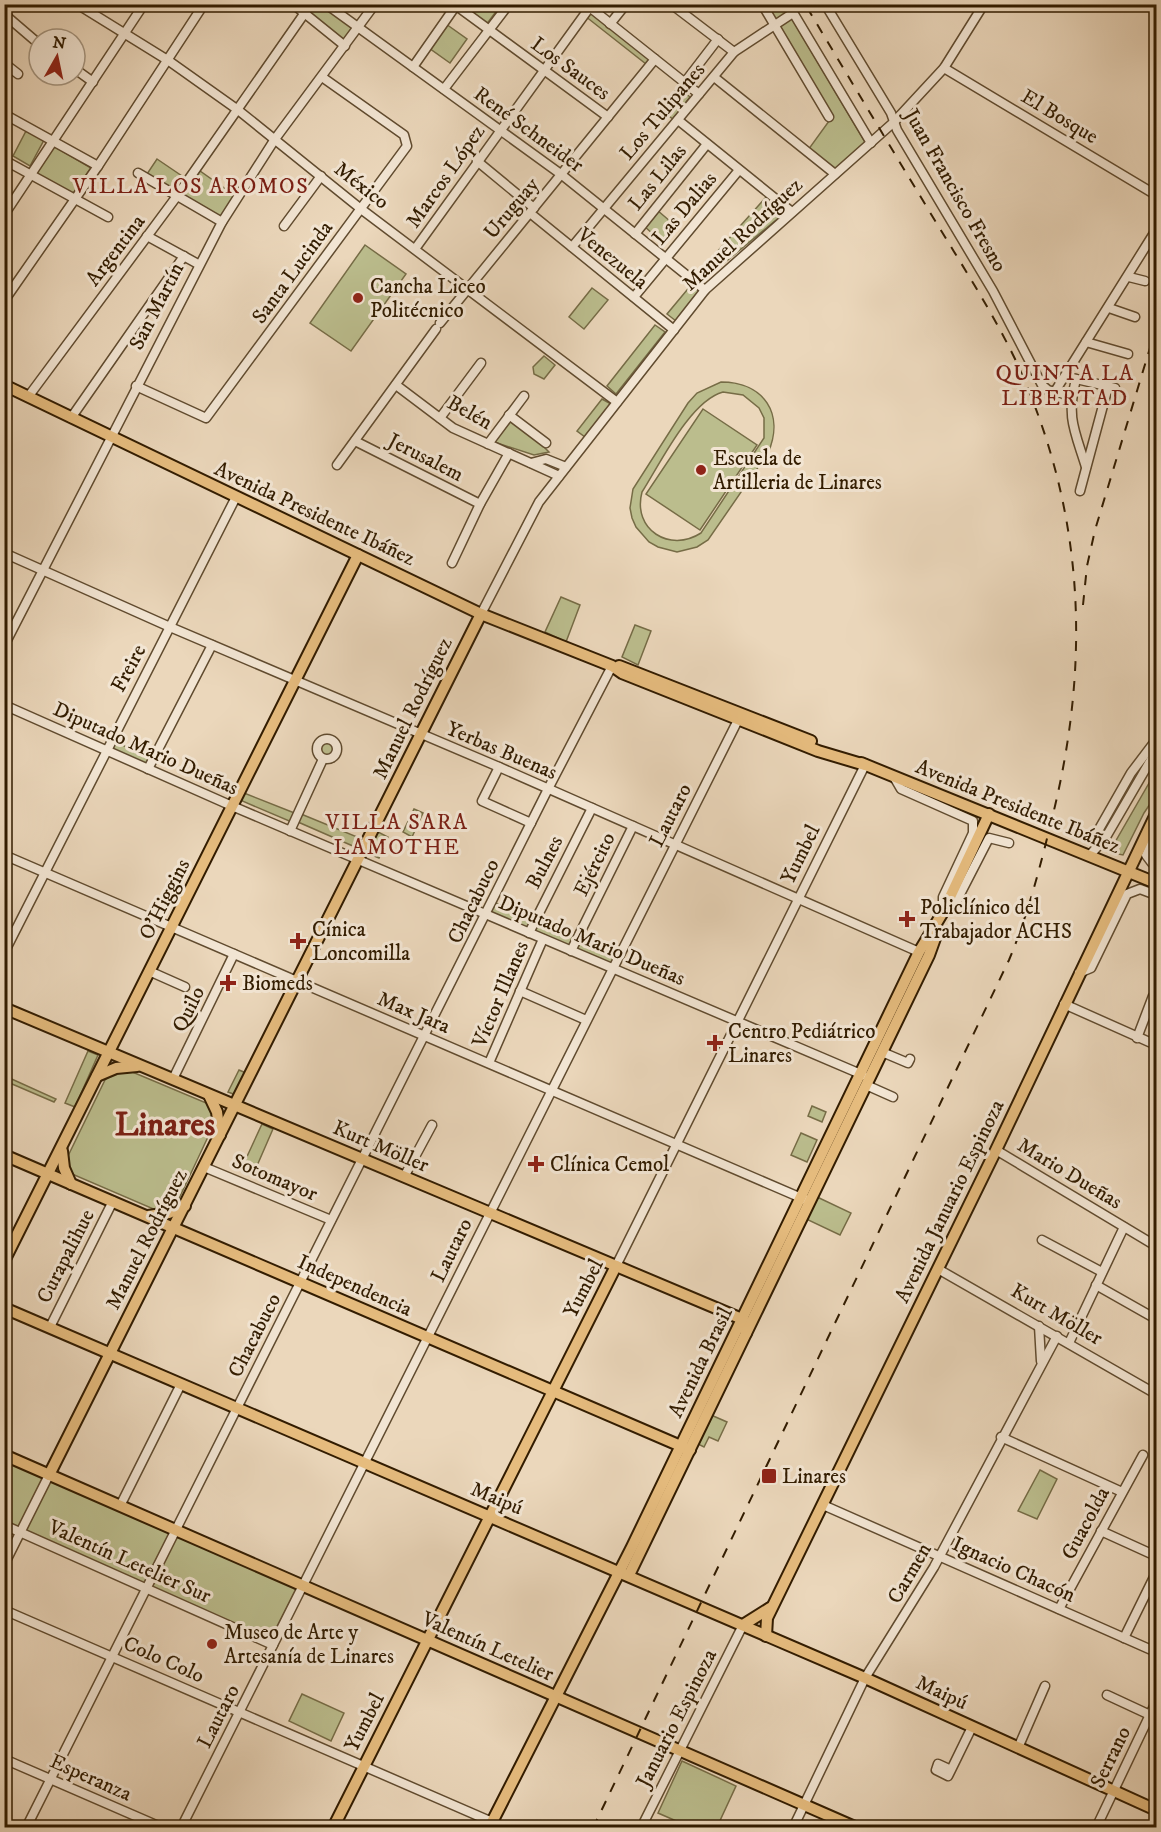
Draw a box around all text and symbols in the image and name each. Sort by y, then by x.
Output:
north arrow [27,27,87,87]
street label: Los Sauces [526,31,615,106]
text: N [51,32,67,54]
street label: Los Tulipanes [615,58,711,166]
street label: René Schneider [468,81,589,179]
street label: El Bosque [1016,84,1103,150]
street label: Juan Francisco Fresno [897,103,1012,277]
street label: Marcos López [401,120,491,233]
street label: Las Lilas [623,139,693,216]
street label: México [329,156,394,215]
street label: Las Dalias [647,167,723,251]
street label: Uruguay [478,172,546,245]
district label: VILLA LOS AROMOS [72,173,309,200]
street label: Manuel Rodríguez [677,173,808,297]
street label: Argentina [80,210,151,292]
street label: Santa Lucinda [247,216,339,329]
street label: Venezuela [571,222,653,295]
street label: San Martín [124,258,190,354]
place label: Cancha Liceo Politécnico [370,274,486,324]
marker: Cancha Liceo Politécnico [351,291,365,305]
district label: QUINTA LA LIBERTAD [996,360,1134,412]
street label: Belén [442,390,497,436]
street label: Jerusalem [382,427,468,488]
place label: Escuela de Artilleria de Linares [713,446,882,496]
street label: Avenida Presidente Ibáñez [210,456,419,572]
marker: Escuela de Artilleria de Linares [694,463,708,477]
street label: Manuel Rodríguez [367,633,458,784]
street label: Freire [106,640,152,697]
street label: Diputado Mario Dueñas [49,696,242,801]
street label: Yerbas Buenas [442,716,561,786]
street label: Avenida Presidente Ibáñez [912,754,1124,860]
street label: Lautaro [644,779,698,852]
district label: VILLA SARA LAMOTHE [325,809,468,861]
street label: Yumbel [775,820,827,888]
street label: Ejército [568,828,621,901]
street label: Bulnes [521,831,569,893]
street label: O'Higgins [134,855,196,944]
street label: Chacabuco [442,855,506,948]
street label: Diputado Mario Dueñas [494,890,689,992]
place label: Policlínico del Trabajador ACHS [920,895,1072,945]
marker: Policlínico del Trabajador ACHS [898,910,916,928]
place label: Cínica Loncomilla [312,917,410,967]
marker: Cínica Loncomilla [289,932,307,950]
street label: Víctor Illanes [466,937,535,1052]
place label: Biomeds [242,971,313,997]
marker: Biomeds [219,974,237,992]
street label: Quilo [167,982,211,1037]
street label: Max Jara [373,986,454,1040]
place label: Centro Pediátrico Linares [728,1019,875,1069]
marker: Centro Pediátrico Linares [706,1034,724,1052]
street label: Avenida Januario Espinoza [889,1096,1010,1307]
district label: Linares [115,1105,215,1146]
street label: Kurt Möller [329,1115,433,1179]
street label: Mario Dueñas [1012,1132,1127,1215]
street label: Sotomayor [228,1148,322,1208]
place label: Clínica Cemol [550,1152,670,1178]
marker: Clínica Cemol [527,1155,545,1173]
street label: Manuel Rodríguez [100,1165,194,1314]
street label: Curapalihue [31,1205,101,1308]
street label: Lautaro [425,1214,478,1287]
street label: Independencia [293,1249,416,1323]
street label: Yumbel [558,1254,610,1322]
street label: Kurt Möller [1006,1278,1107,1352]
street label: Chacabuco [223,1289,287,1382]
street label: Avenida Brasil [663,1302,739,1422]
place label: Linares [782,1464,846,1490]
marker: Linares [760,1467,778,1485]
street label: Maipú [467,1476,527,1521]
street label: Guacolda [1056,1483,1116,1564]
street label: Valentín Letelier Sur [43,1514,215,1610]
street label: Ignacio Chacón [948,1531,1079,1609]
street label: Carmen [882,1538,938,1609]
street label: Valentín Letelier [417,1606,558,1688]
place label: Museo de Arte y Artesanía de Linares [224,1620,394,1670]
street label: Colo Colo [119,1631,208,1689]
marker: Museo de Arte y Artesanía de Linares [205,1637,219,1651]
street label: Januario Espinoza [630,1645,723,1794]
street label: Maipú [912,1670,972,1716]
street label: Lautaro [192,1680,246,1753]
street label: Yumbel [339,1688,391,1756]
street label: Serrano [1085,1722,1137,1793]
street label: Esperanza [46,1748,136,1807]

